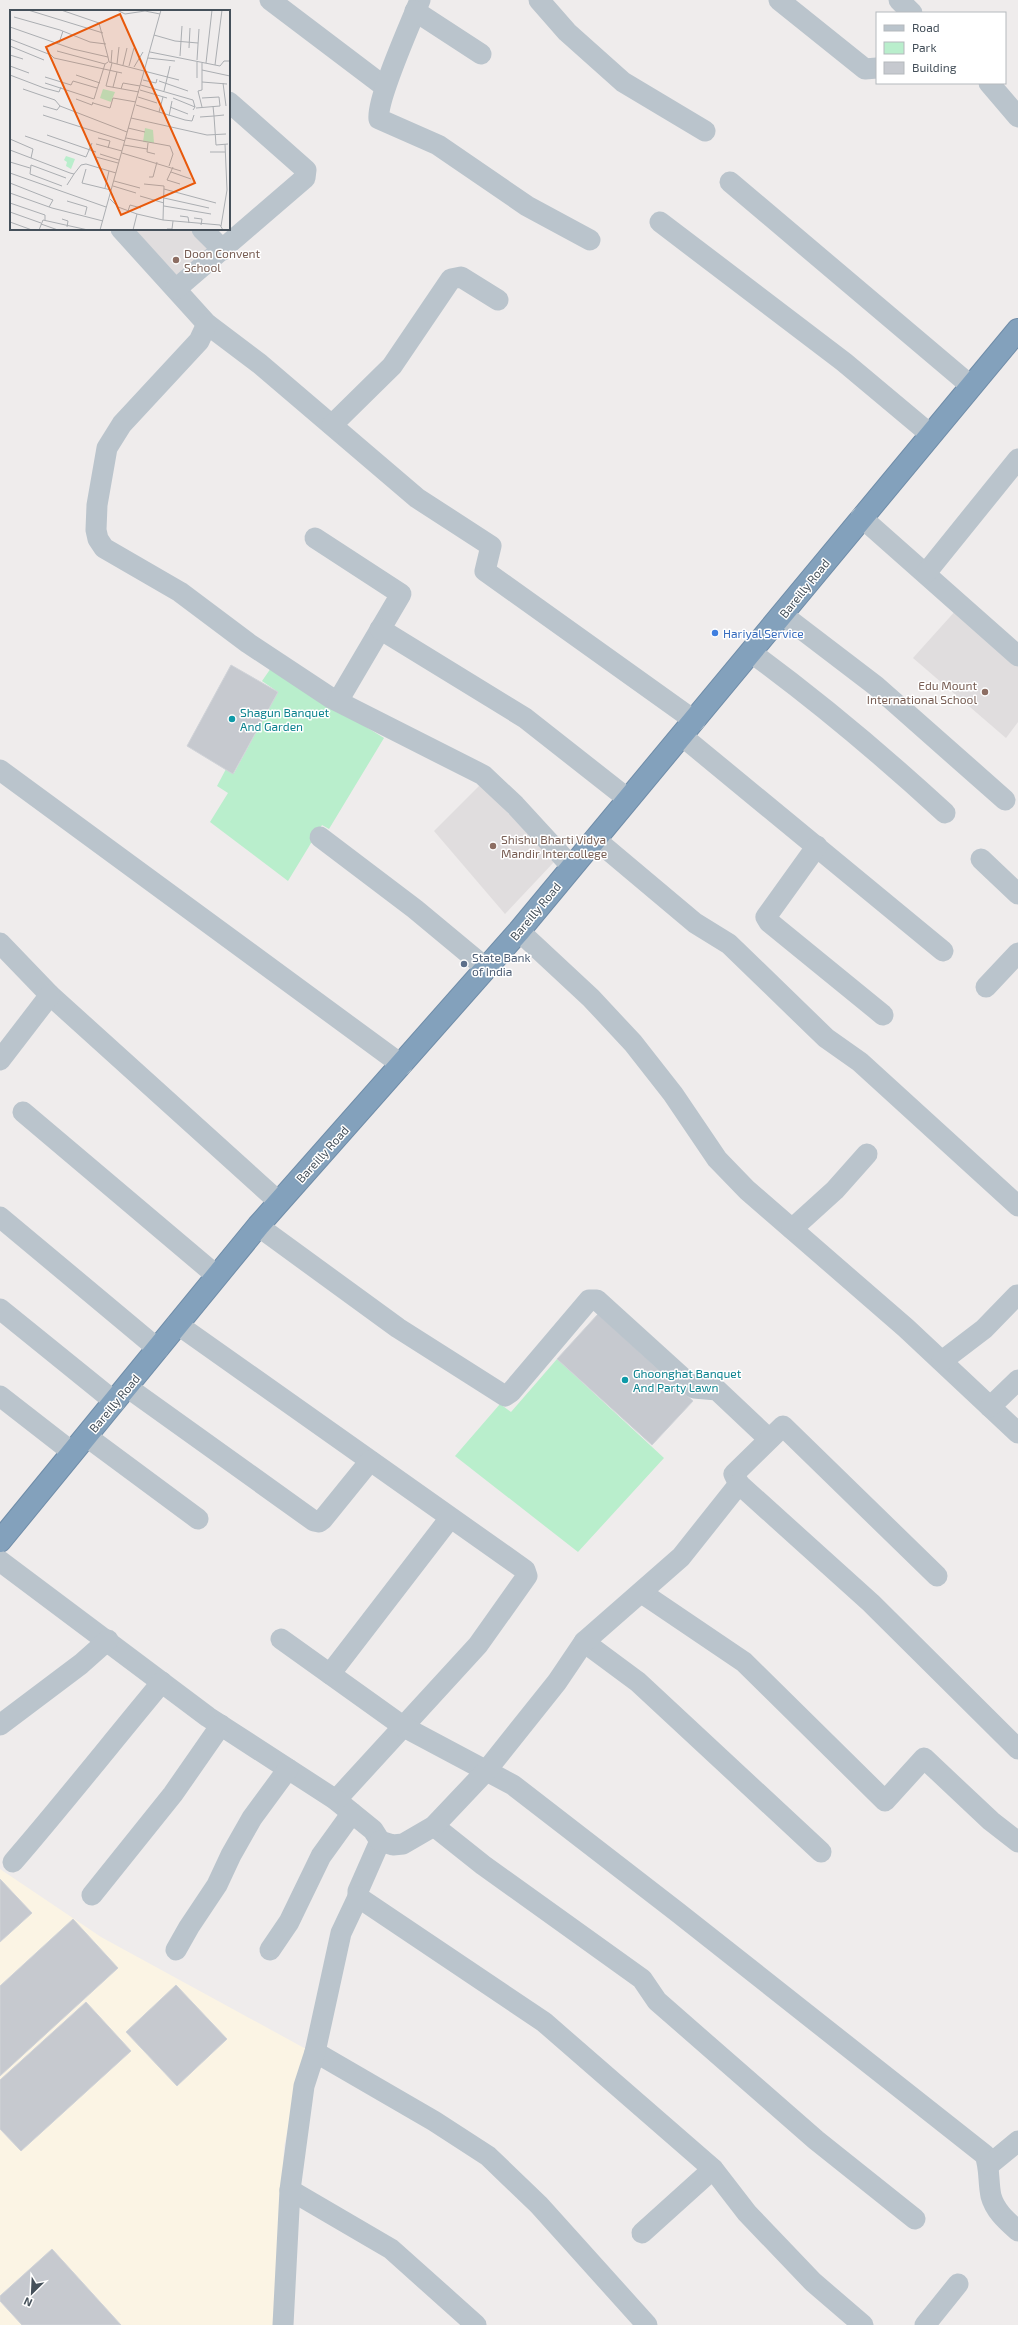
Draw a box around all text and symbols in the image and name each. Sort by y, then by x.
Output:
inset map [10,10,230,230]
legend [876,12,1006,84]
text: Road [912,20,940,34]
text: Park [912,40,937,54]
text: Building [912,60,957,74]
place label: Doon Convent School [184,246,261,274]
marker: Doon Convent School [171,255,181,265]
street label: Bareilly Road [776,556,832,620]
place label: Hariyal Service [723,626,804,640]
marker: Hariyal Service [710,628,720,638]
place label: Edu Mount International School [867,678,977,706]
marker: Edu Mount International School [980,687,990,697]
place label: Shagun Banquet And Garden [240,705,330,733]
marker: Shagun Banquet And Garden [227,714,237,724]
place label: Shishu Bharti Vidya Mandir Intercollege [501,832,607,860]
marker: Shishu Bharti Vidya Mandir Intercollege [488,841,498,851]
street label: Bareilly Road [507,879,563,943]
place label: State Bank of India [472,950,531,978]
marker: State Bank of India [459,959,469,969]
street label: Bareilly Road [293,1123,351,1185]
place label: Ghoonghat Banquet And Party Lawn [633,1366,742,1394]
street label: Bareilly Road [86,1371,142,1435]
marker: Ghoonghat Banquet And Party Lawn [620,1375,630,1385]
north arrow [12,2273,52,2313]
text: N [21,2295,34,2310]

